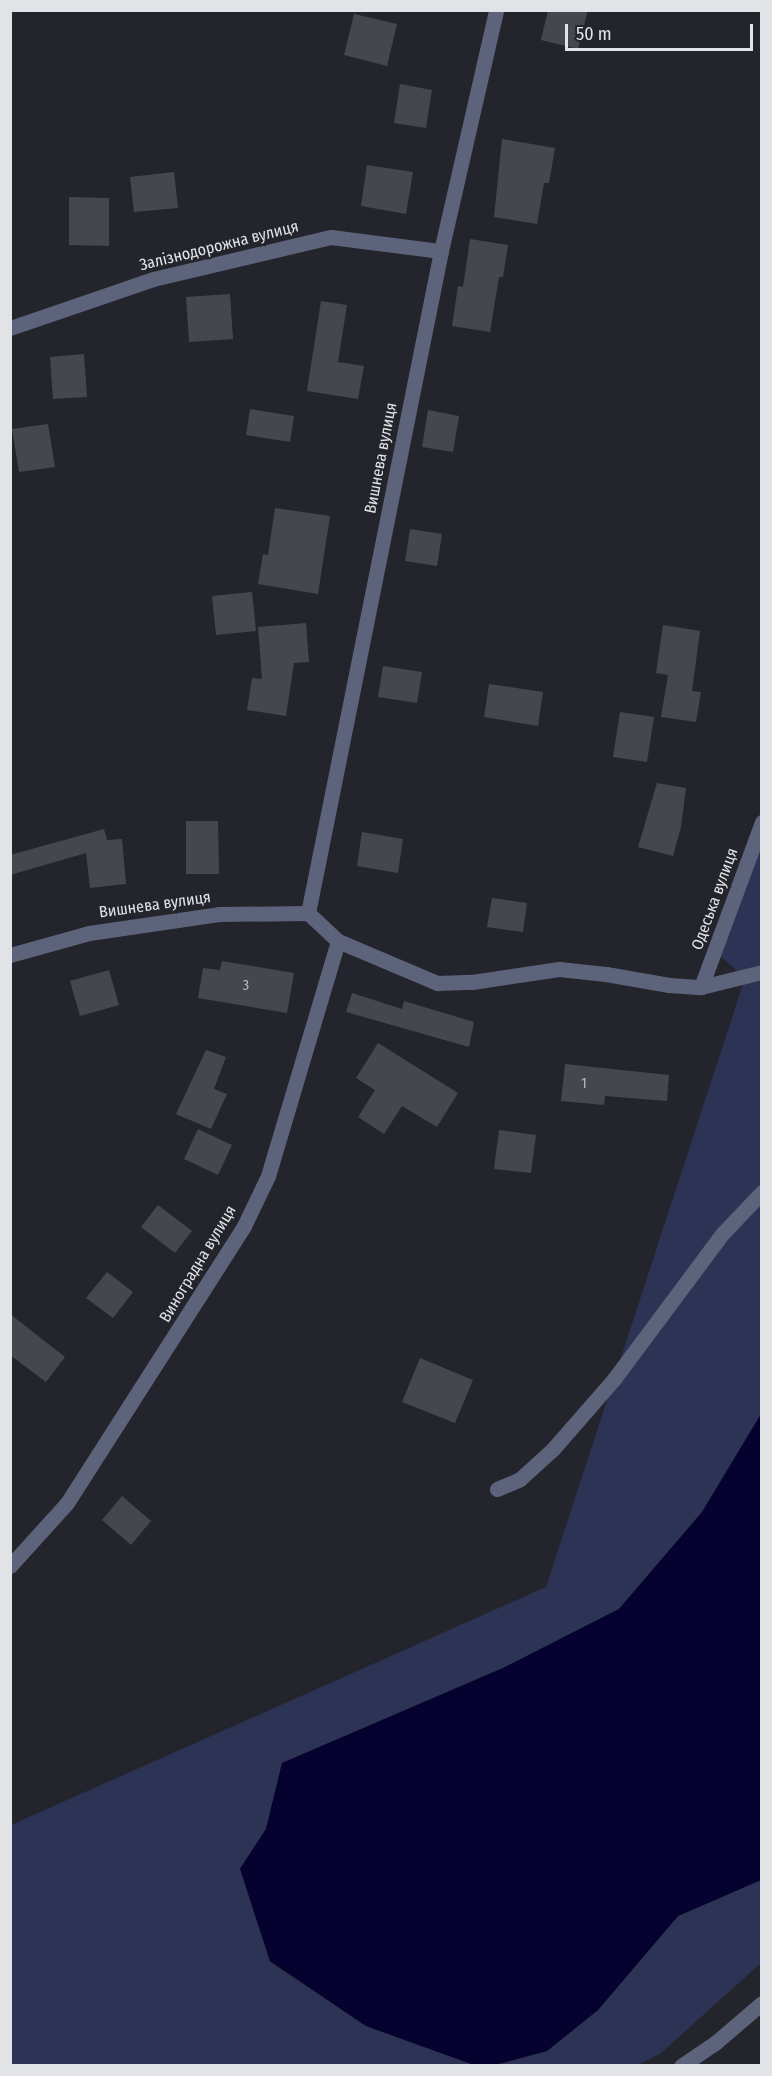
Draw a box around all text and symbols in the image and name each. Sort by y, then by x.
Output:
scale bar [568,12,756,50]
text: 50 m [576,23,612,45]
street label: Залізнодорожна вулиця [138,217,300,275]
street label: Вишнева вулиця [361,401,401,515]
street label: Одеська вулиця [688,845,742,953]
street label: Вишнева вулиця [98,888,212,922]
house number: 3 [243,978,249,994]
house number: 1 [581,1076,587,1092]
street label: Виноградна вулиця [156,1202,240,1326]

